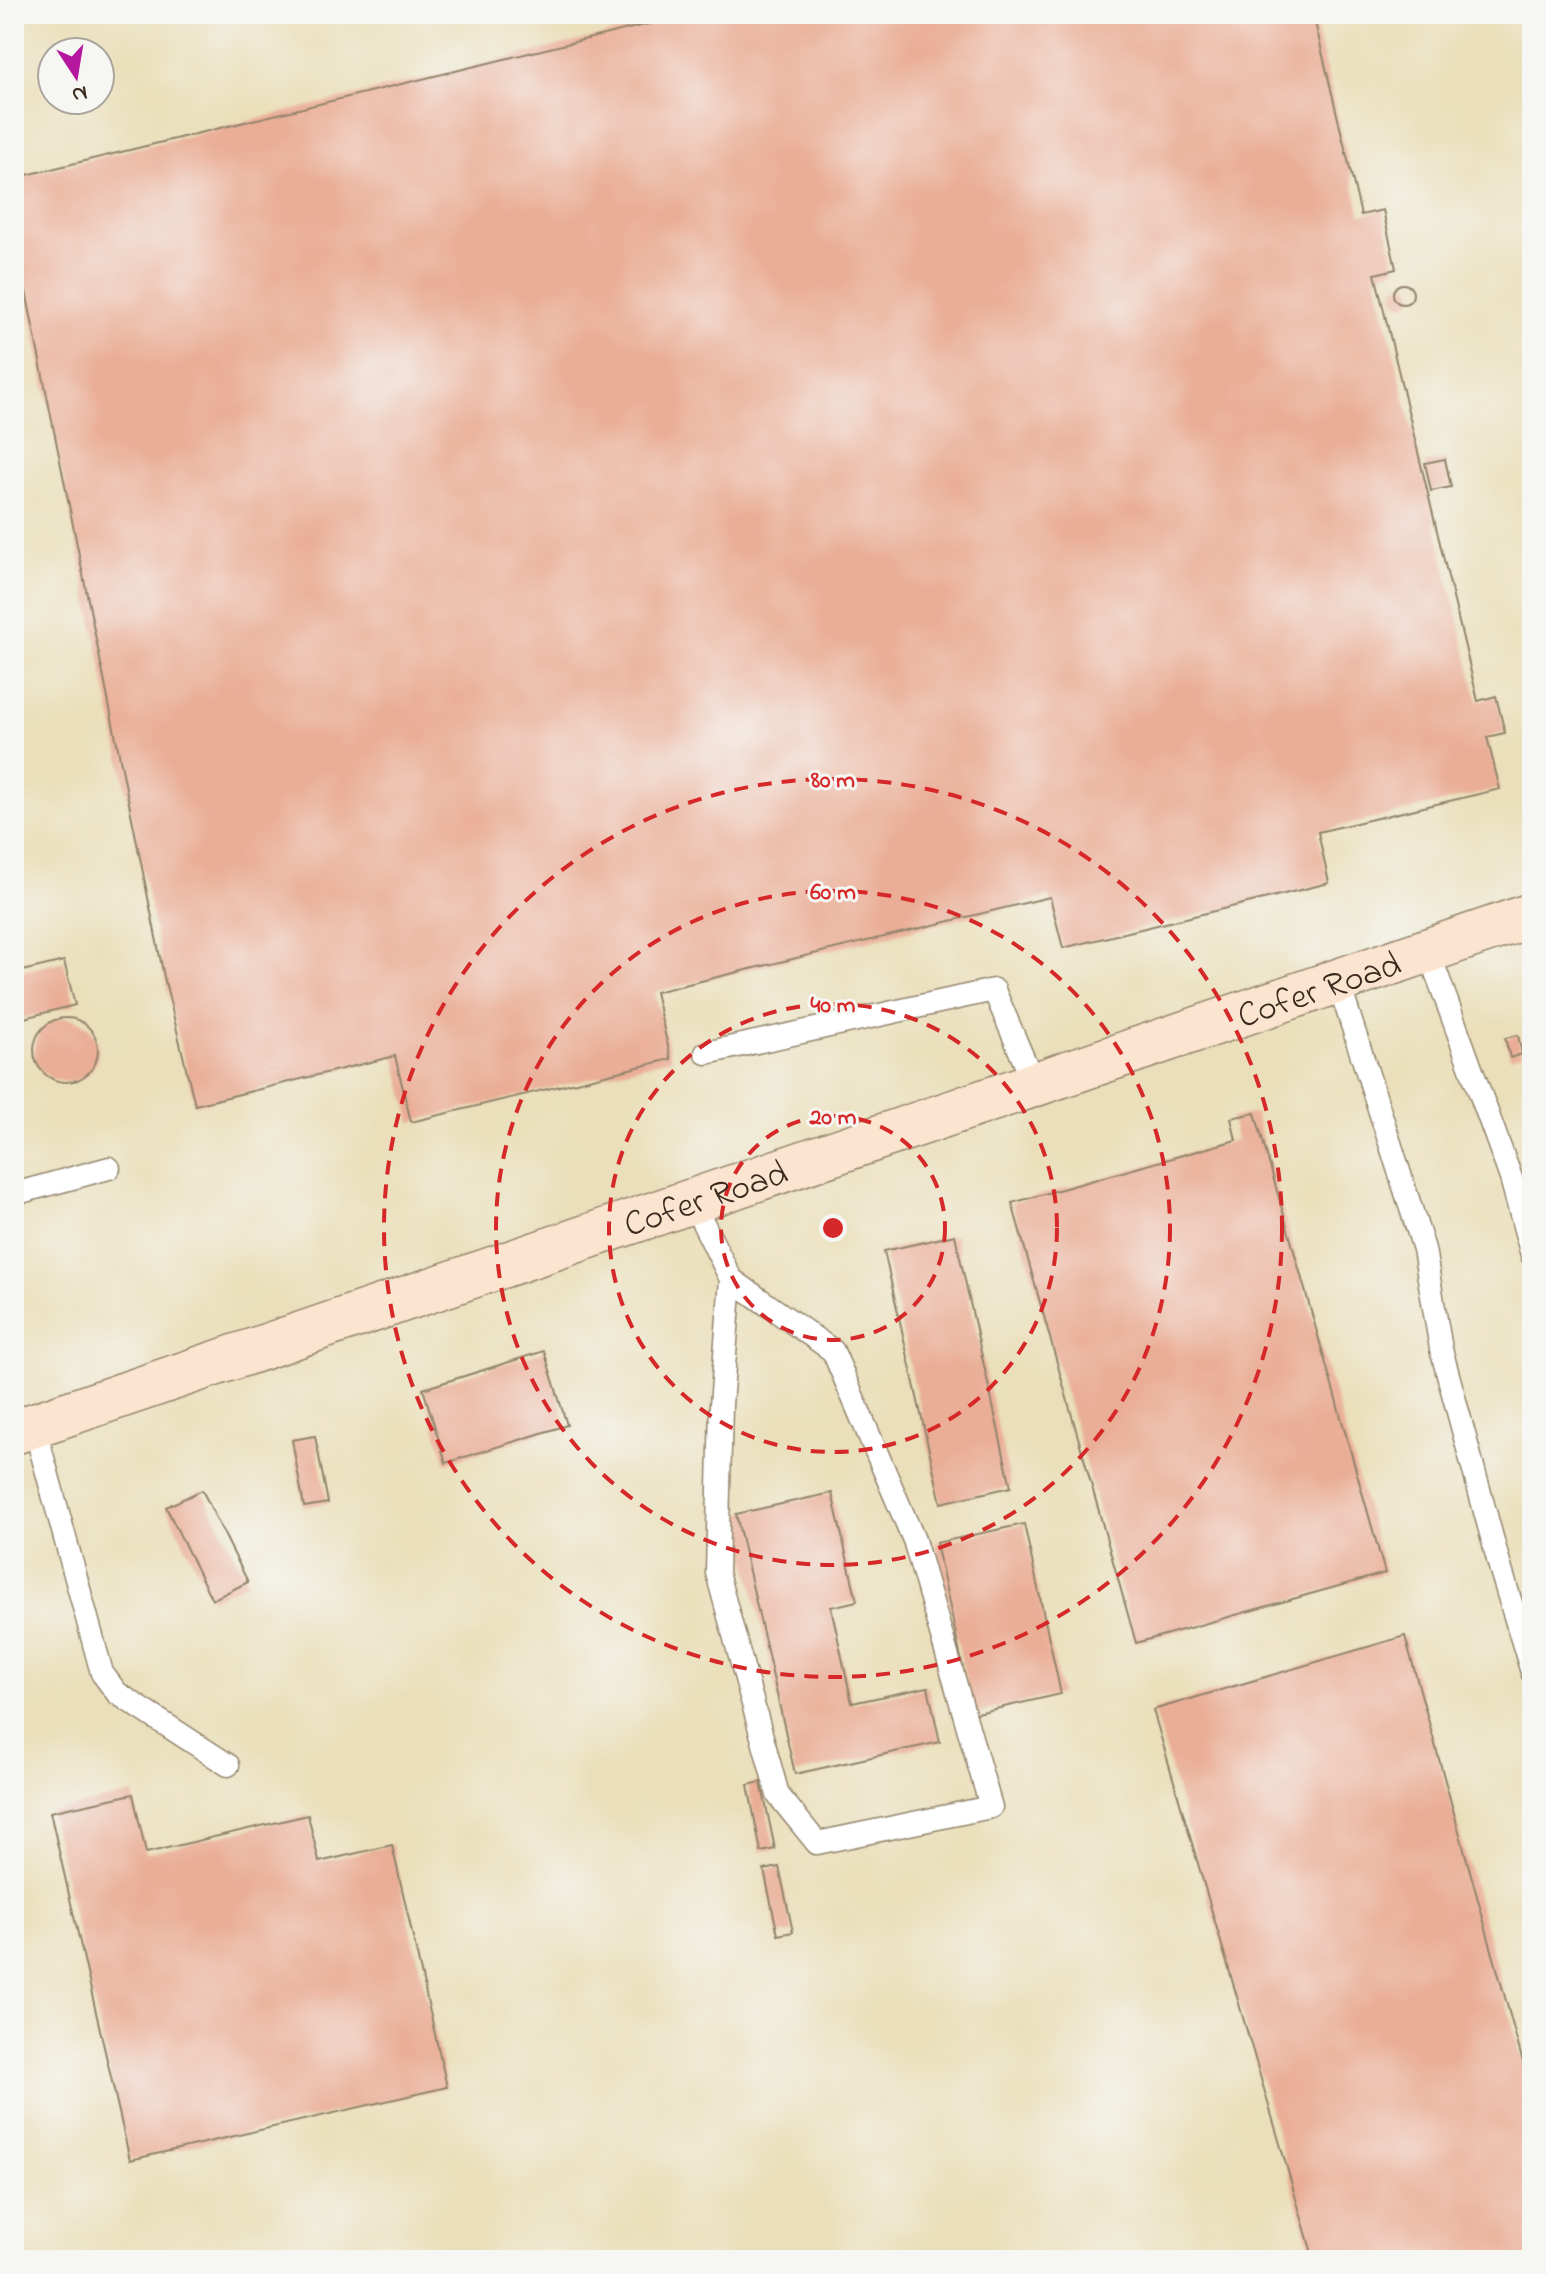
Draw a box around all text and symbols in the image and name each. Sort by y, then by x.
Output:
north arrow [36,36,116,116]
text: N [69,75,90,110]
text: 80 m [810,764,855,799]
text: 60 m [810,876,856,911]
street label: Cofer Road [1231,940,1409,1044]
text: 40 m [811,989,856,1024]
text: 20 m [809,1101,857,1136]
street label: Cofer Road [618,1148,795,1253]
centre of rings [819,1214,847,1242]

